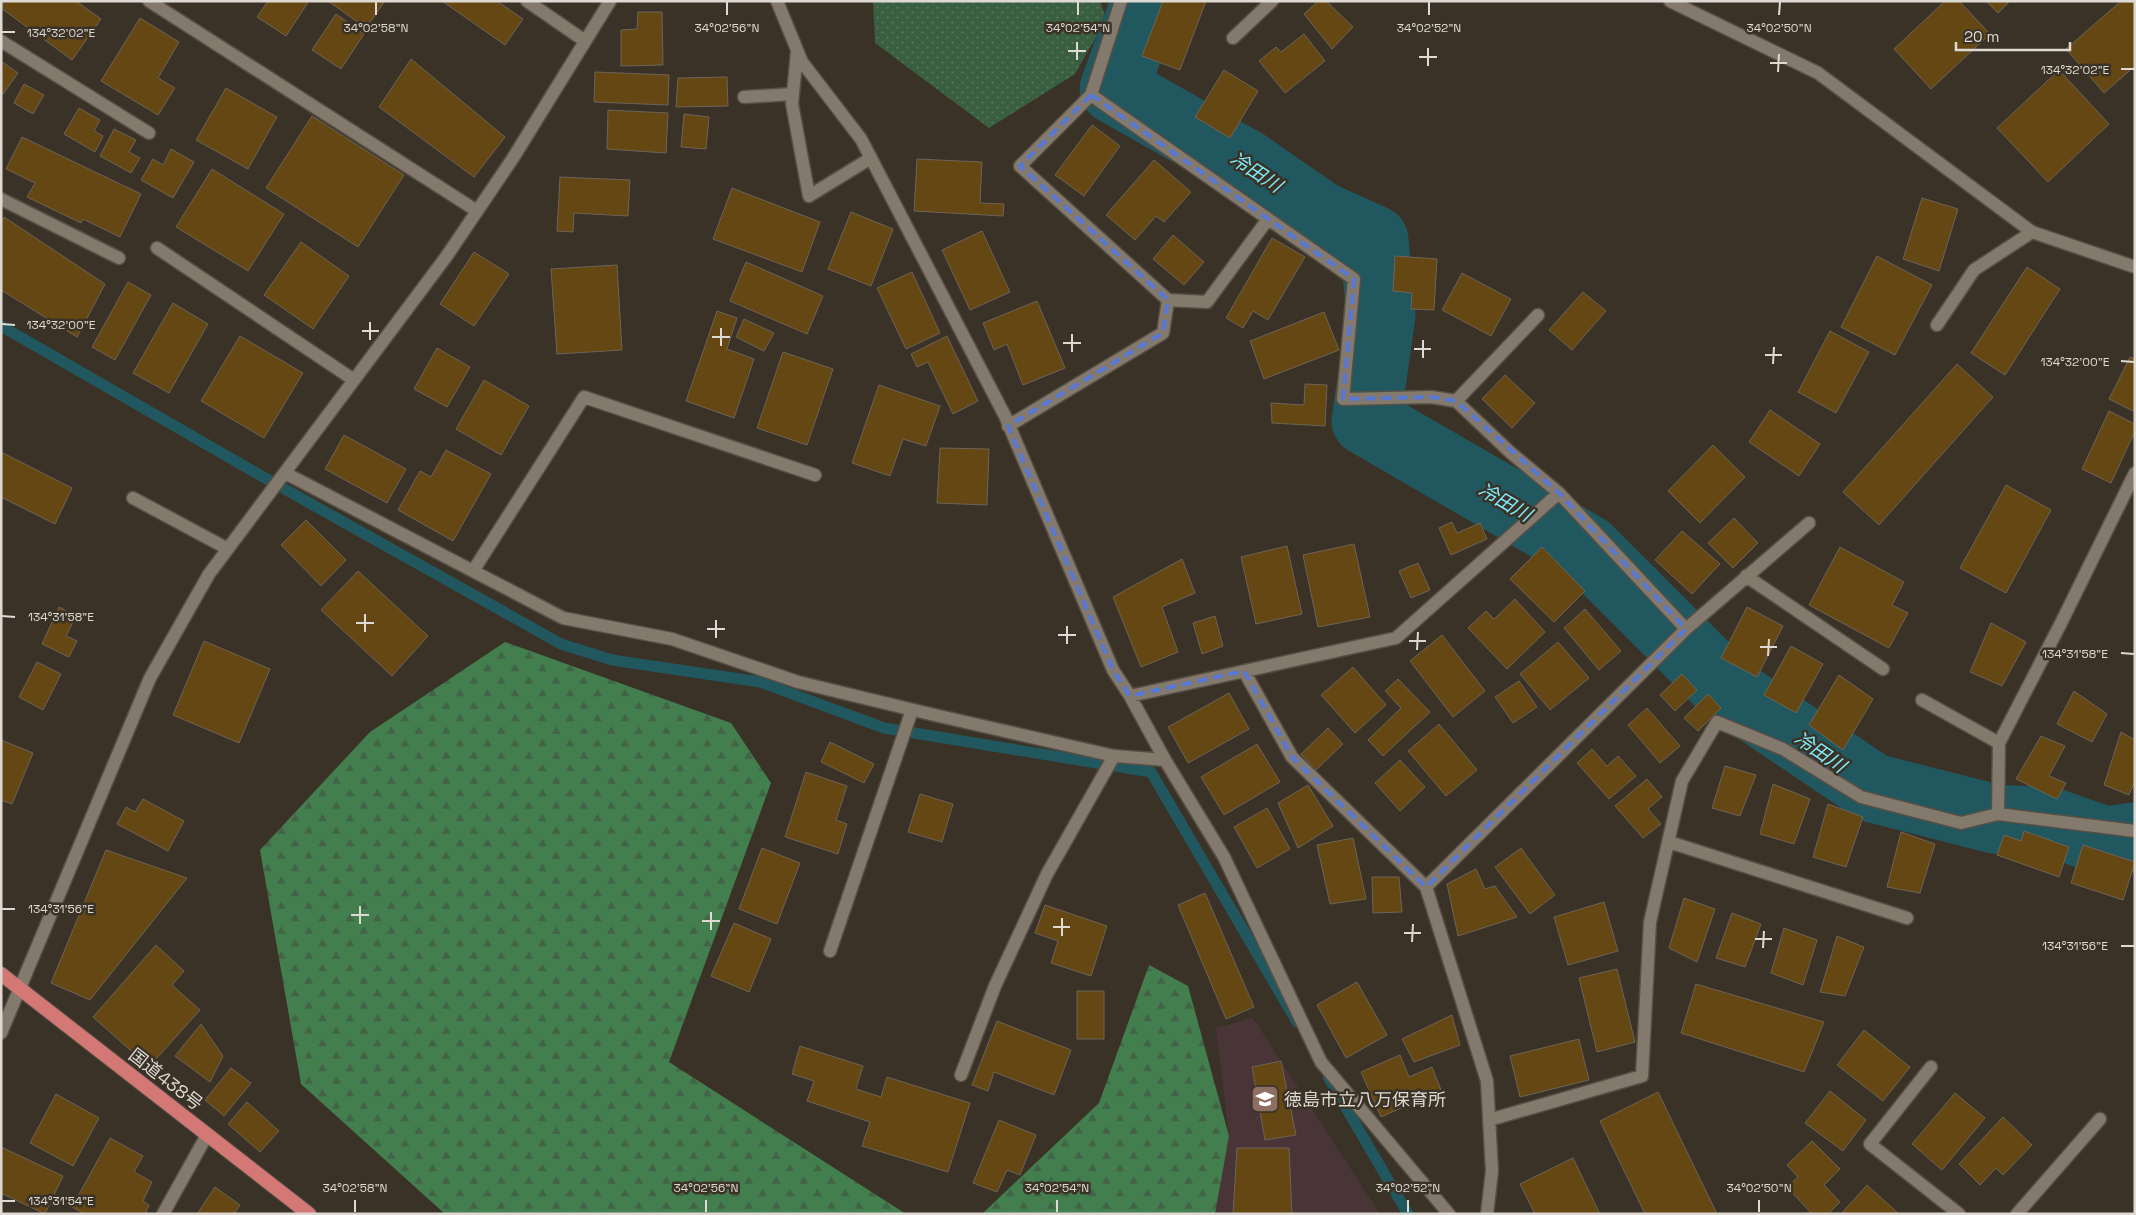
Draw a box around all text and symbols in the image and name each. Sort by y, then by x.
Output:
text: 34°02'58"N [344,20,409,36]
text: 34°02'56"N [695,20,759,36]
text: 34°02'54"N [1046,20,1110,36]
text: 34°02'52"N [1397,20,1461,36]
text: 34°02'50"N [1746,20,1812,36]
scale bar [1956,20,2070,52]
text: 134°32'02"E [27,25,96,41]
text: 20 m [1964,27,1999,46]
text: 134°32'02"E [2041,62,2110,78]
water label: 冷田川 [1225,146,1288,199]
text: 134°32'00"E [26,317,96,333]
text: 134°32'00"E [2040,354,2110,370]
water label: 冷田川 [1474,477,1538,528]
text: 134°31'58"E [28,609,94,625]
text: 134°31'58"E [2042,646,2108,662]
water label: 冷田川 [1789,726,1852,779]
text: 134°31'56"E [28,901,94,917]
text: 134°31'56"E [2042,938,2108,954]
street label: 国道438号 [125,1043,207,1115]
school or university icon: 徳島市立八万保育所 [1250,1084,1280,1114]
place label: 徳島市立八万保育所 [1284,1088,1446,1111]
text: 34°02'58"N [323,1180,388,1196]
text: 34°02'56"N [674,1180,738,1196]
text: 34°02'54"N [1025,1180,1089,1196]
text: 34°02'52"N [1376,1180,1440,1196]
text: 34°02'50"N [1726,1180,1792,1196]
text: 134°31'54"E [28,1193,94,1209]

